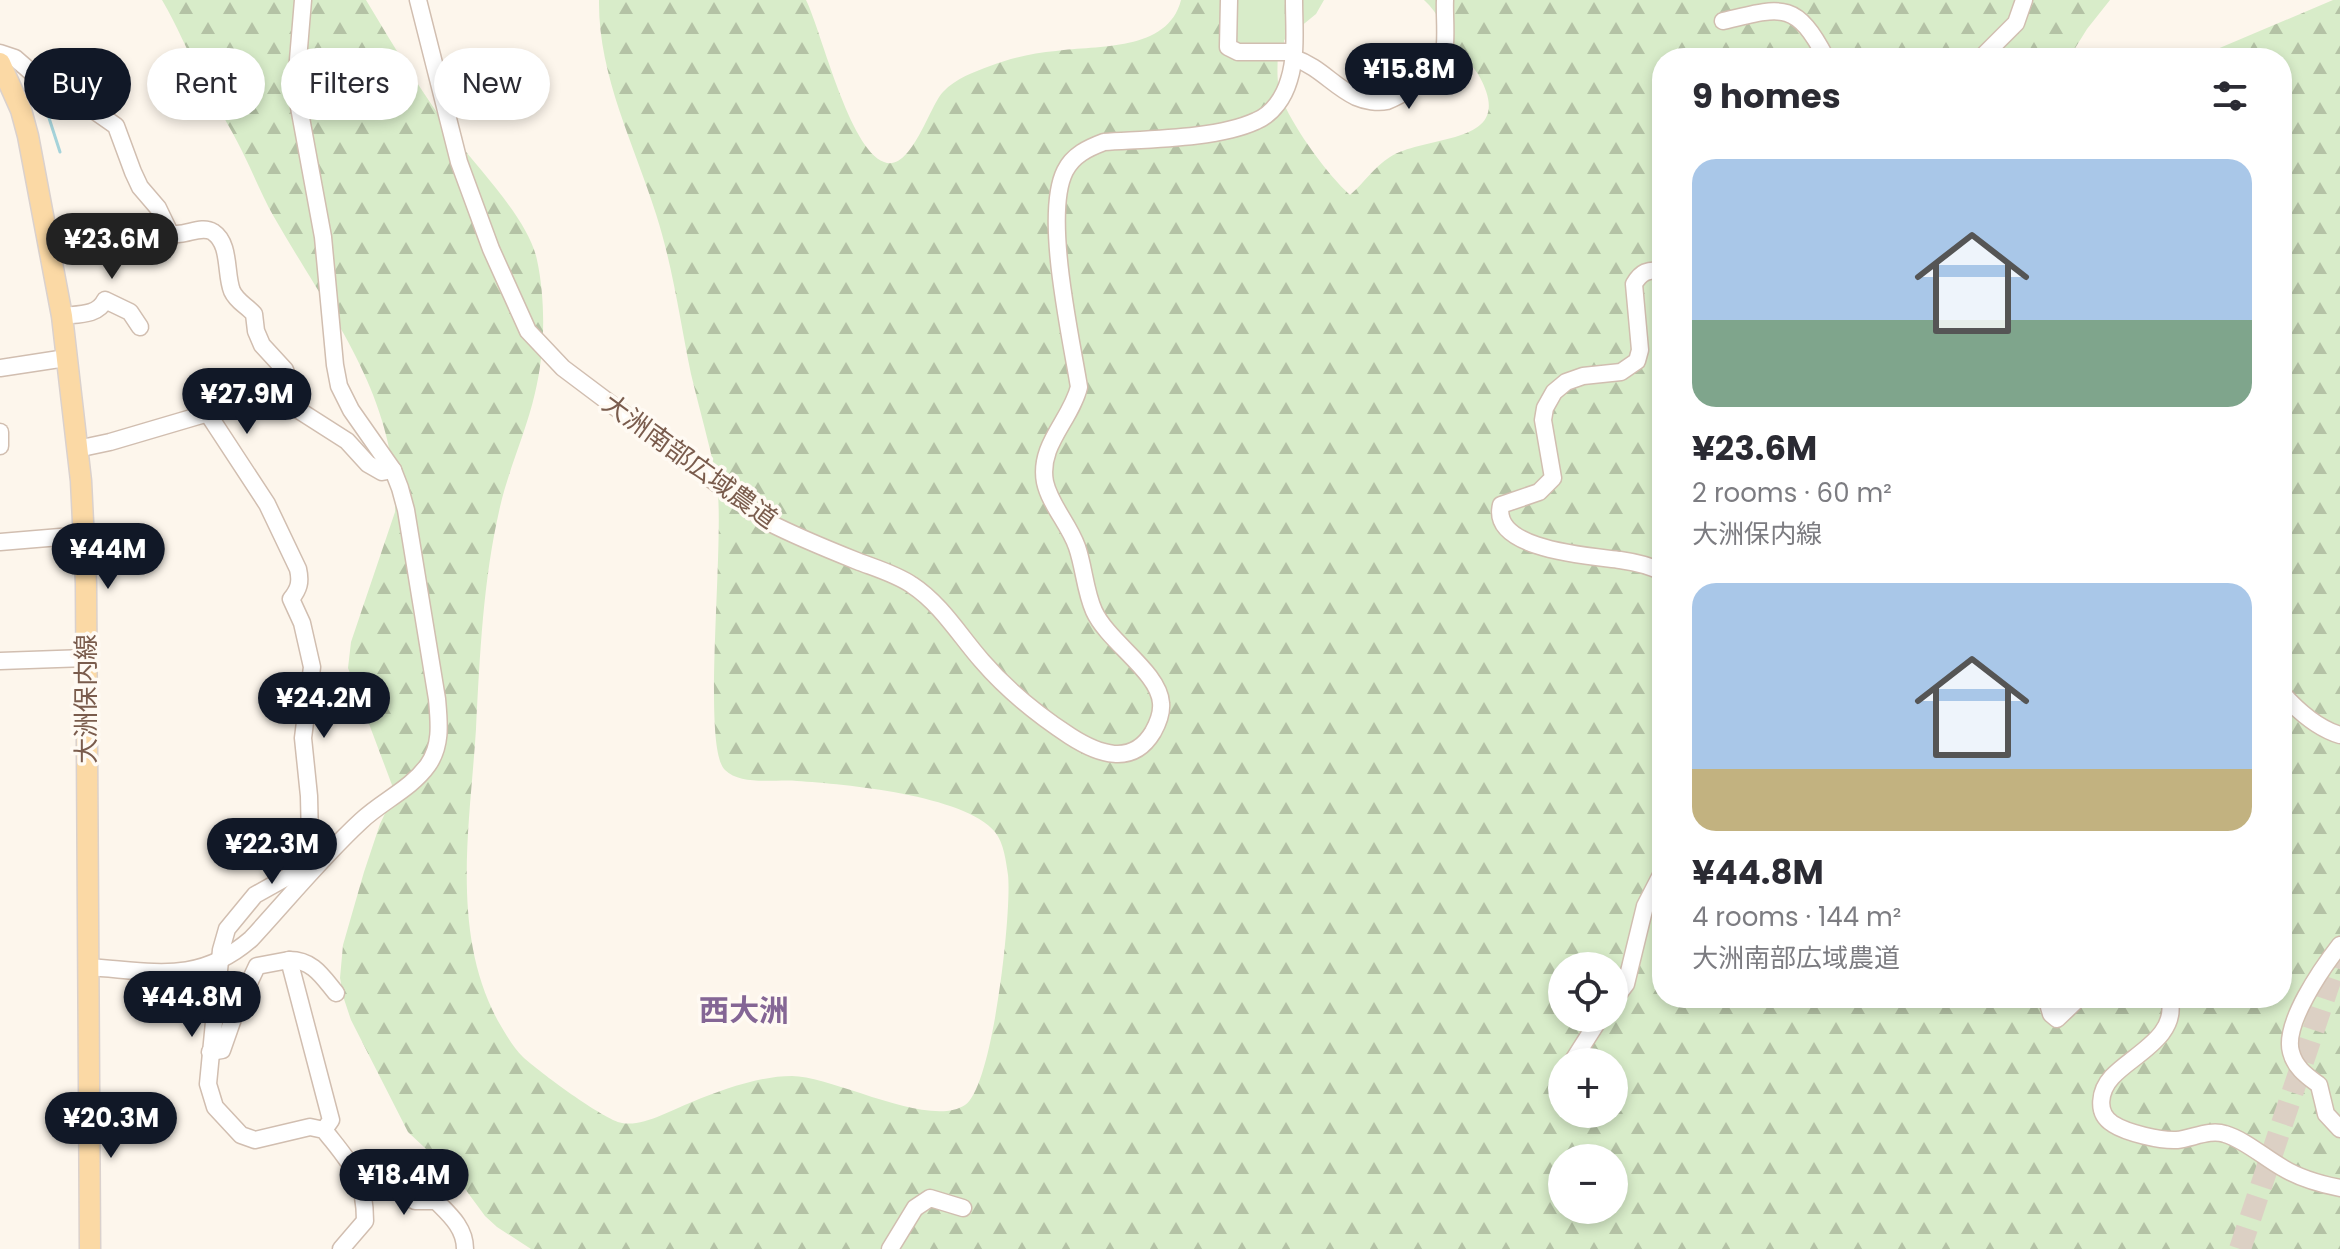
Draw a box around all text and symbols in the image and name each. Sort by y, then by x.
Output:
pin: ¥15.8M [1344,43,1474,111]
chip: Buy [24,48,131,120]
chip: Rent [147,48,265,120]
chip: Filters [281,48,418,120]
chip: New [434,48,550,120]
text: ¥15.8M [1363,51,1455,87]
text: 9 homes [1692,72,1841,120]
icon: filters [2208,74,2252,118]
icon: home [1900,211,2044,355]
pin: ¥23.6M [47,213,177,281]
text: ¥23.6M [64,221,160,257]
pin: ¥27.9M [182,368,312,436]
text: ¥27.9M [200,376,294,412]
street label: 大洲南部広域農道 [595,385,785,537]
text: ¥23.6M [1692,424,1817,472]
text: 2 rooms · 60 m² [1692,475,1892,511]
text: 大洲保内線 [1692,516,1822,552]
pin: ¥44M [61,523,155,591]
text: ¥44M [70,531,146,567]
street label: 大洲保内線 [68,634,104,764]
icon: home [1900,635,2044,779]
pin: ¥24.2M [259,672,389,740]
text: ¥24.2M [276,680,372,716]
pin: ¥22.3M [207,818,337,886]
text: ¥22.3M [225,826,319,862]
text: ¥44.8M [1692,848,1824,896]
text: 4 rooms · 144 m² [1692,899,1901,935]
text: 大洲南部広域農道 [1692,940,1900,976]
map controls [1548,952,1628,1224]
button: locate [1548,952,1628,1032]
pin: ¥44.8M [127,971,257,1039]
text: ¥44.8M [142,979,242,1015]
district label: 西大洲 [699,989,789,1032]
button: + [1548,1048,1628,1128]
pin: ¥20.3M [46,1092,176,1160]
text: ¥20.3M [63,1100,159,1136]
button: − [1548,1144,1628,1224]
pin: ¥18.4M [339,1149,469,1217]
text: ¥18.4M [358,1157,450,1193]

